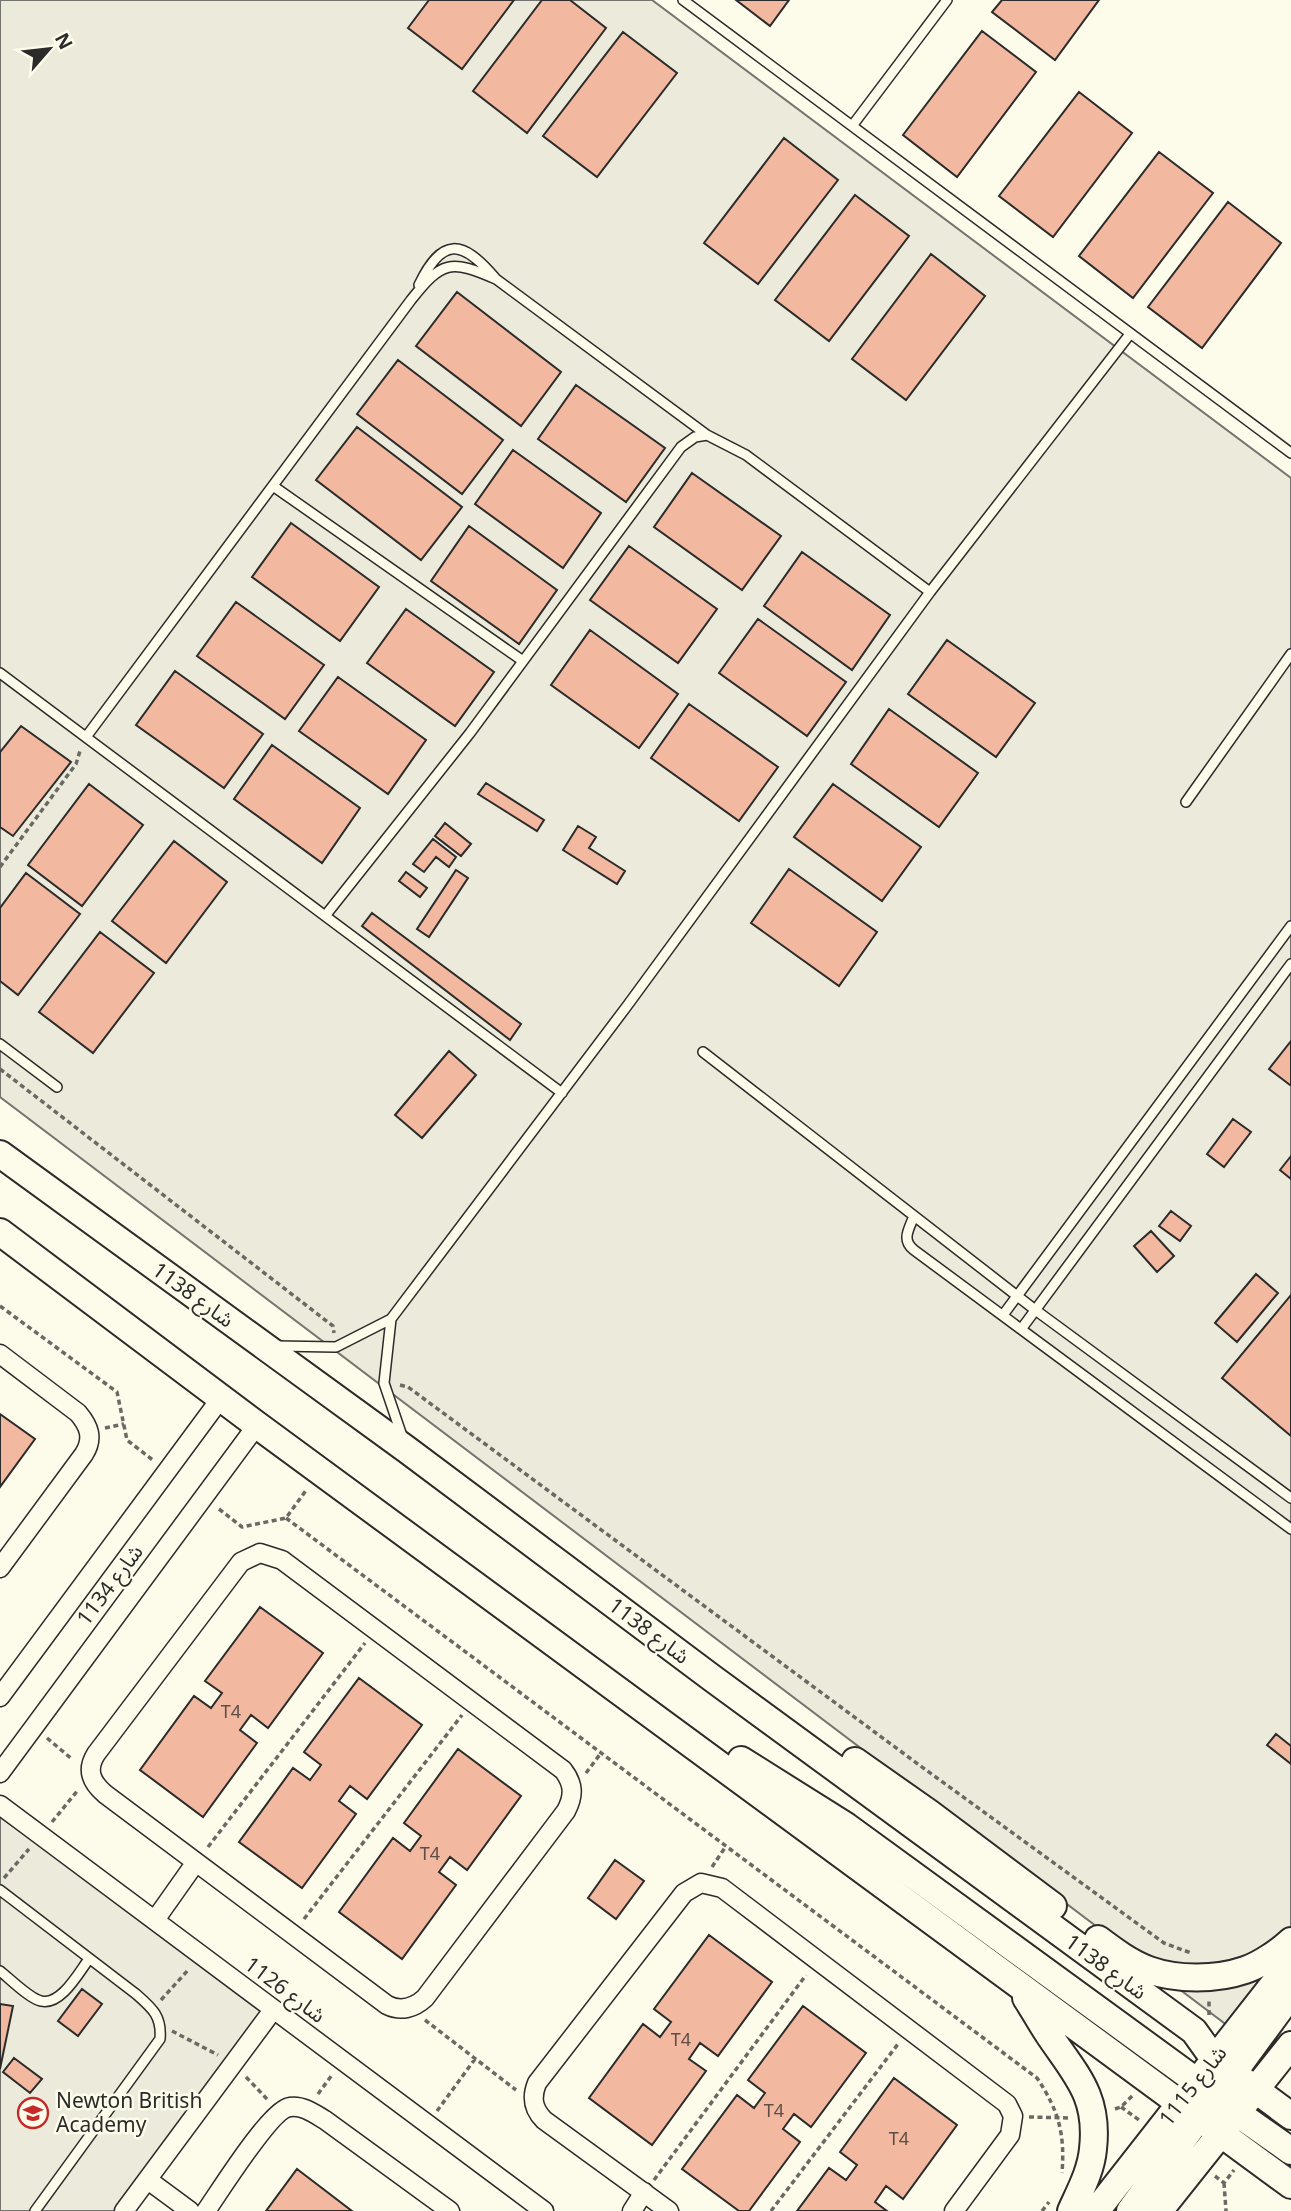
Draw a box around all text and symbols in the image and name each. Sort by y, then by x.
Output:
north arrow [14,14,84,84]
text: N [49,28,79,54]
street label: شارع 1138 [146,1255,240,1335]
street label: شارع 1134 [70,1538,150,1632]
street label: شارع 1138 [602,1591,696,1671]
house number: T4 [221,1699,241,1723]
house number: T4 [420,1841,440,1865]
street label: شارع 1138 [1059,1927,1153,2007]
street label: شارع 1126 [238,1950,332,2030]
house number: T4 [671,2027,691,2051]
street label: شارع 1115 [1152,2040,1234,2132]
place label: Newton British Academy [56,2086,202,2138]
school or university icon: Newton British Academy [16,2096,50,2130]
house number: T4 [764,2098,784,2122]
house number: T4 [889,2126,909,2150]

